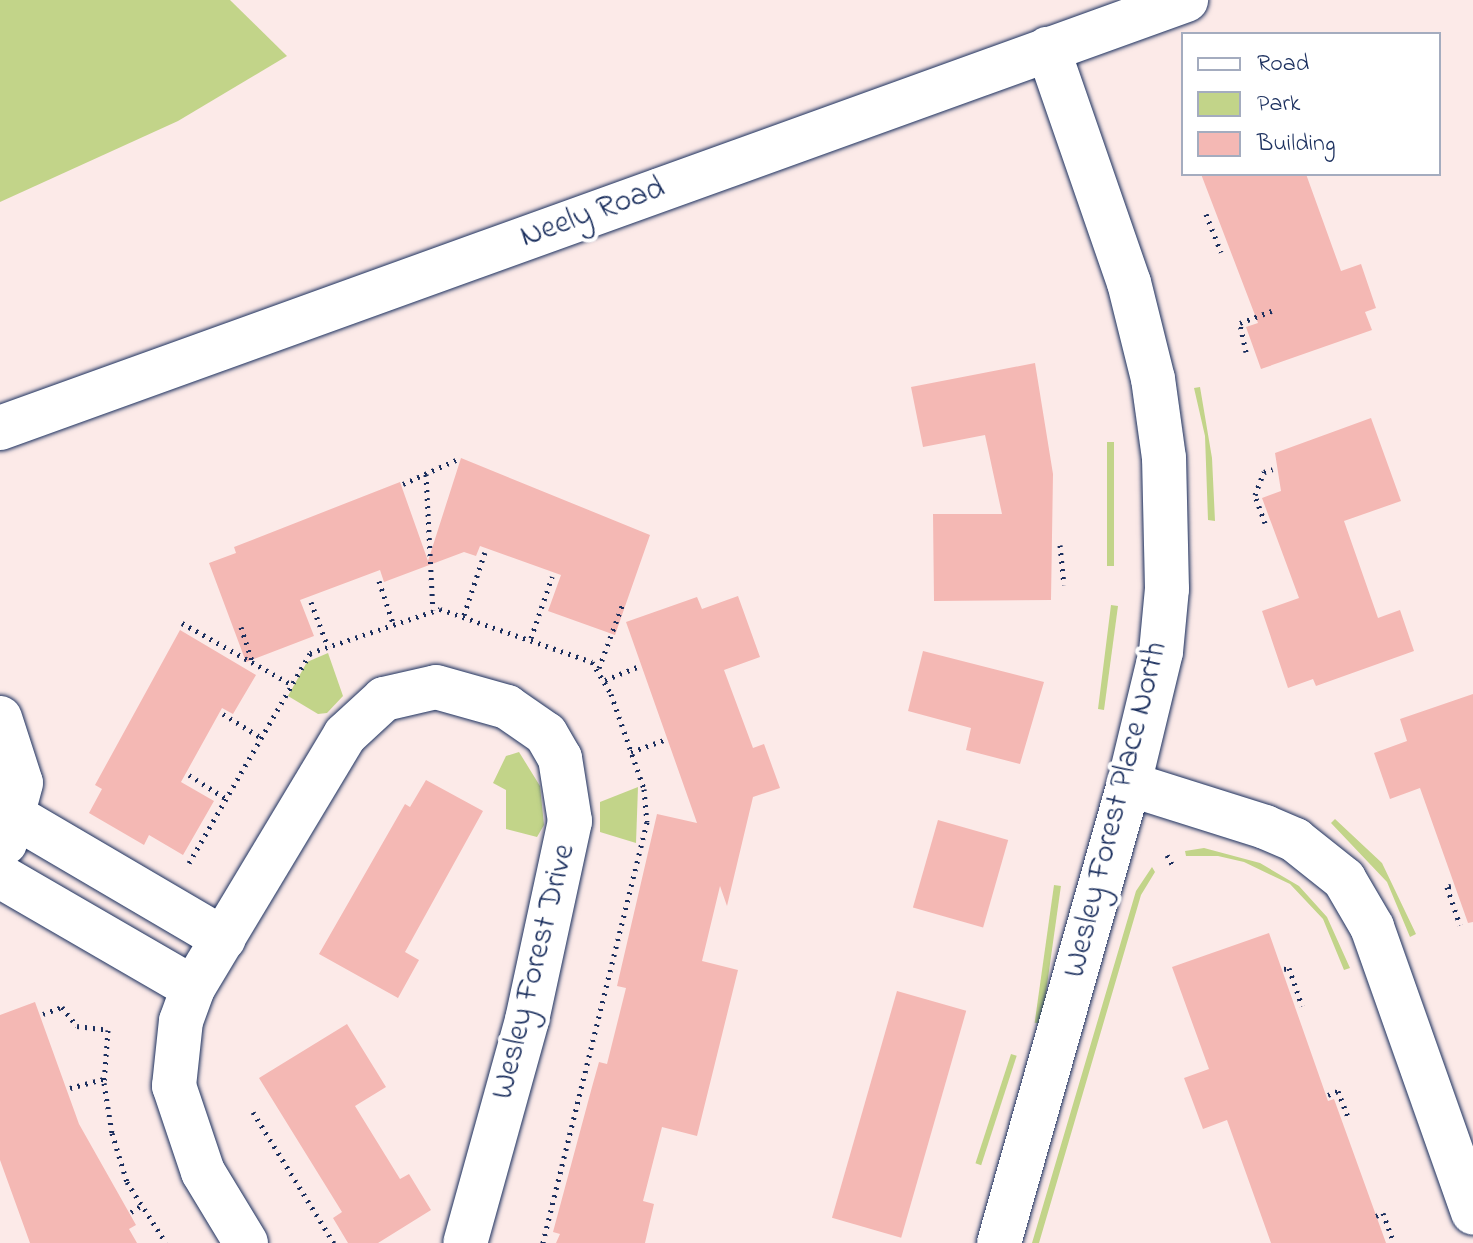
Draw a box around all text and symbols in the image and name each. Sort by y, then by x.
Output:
legend [1181,32,1441,176]
text: Road [1257,47,1309,82]
text: Park [1257,87,1300,122]
text: Building [1257,127,1336,162]
street label: Neely Road [515,170,671,258]
street label: Wesley Forest Place North [1057,638,1177,982]
street label: Wesley Forest Drive [485,840,585,1104]

